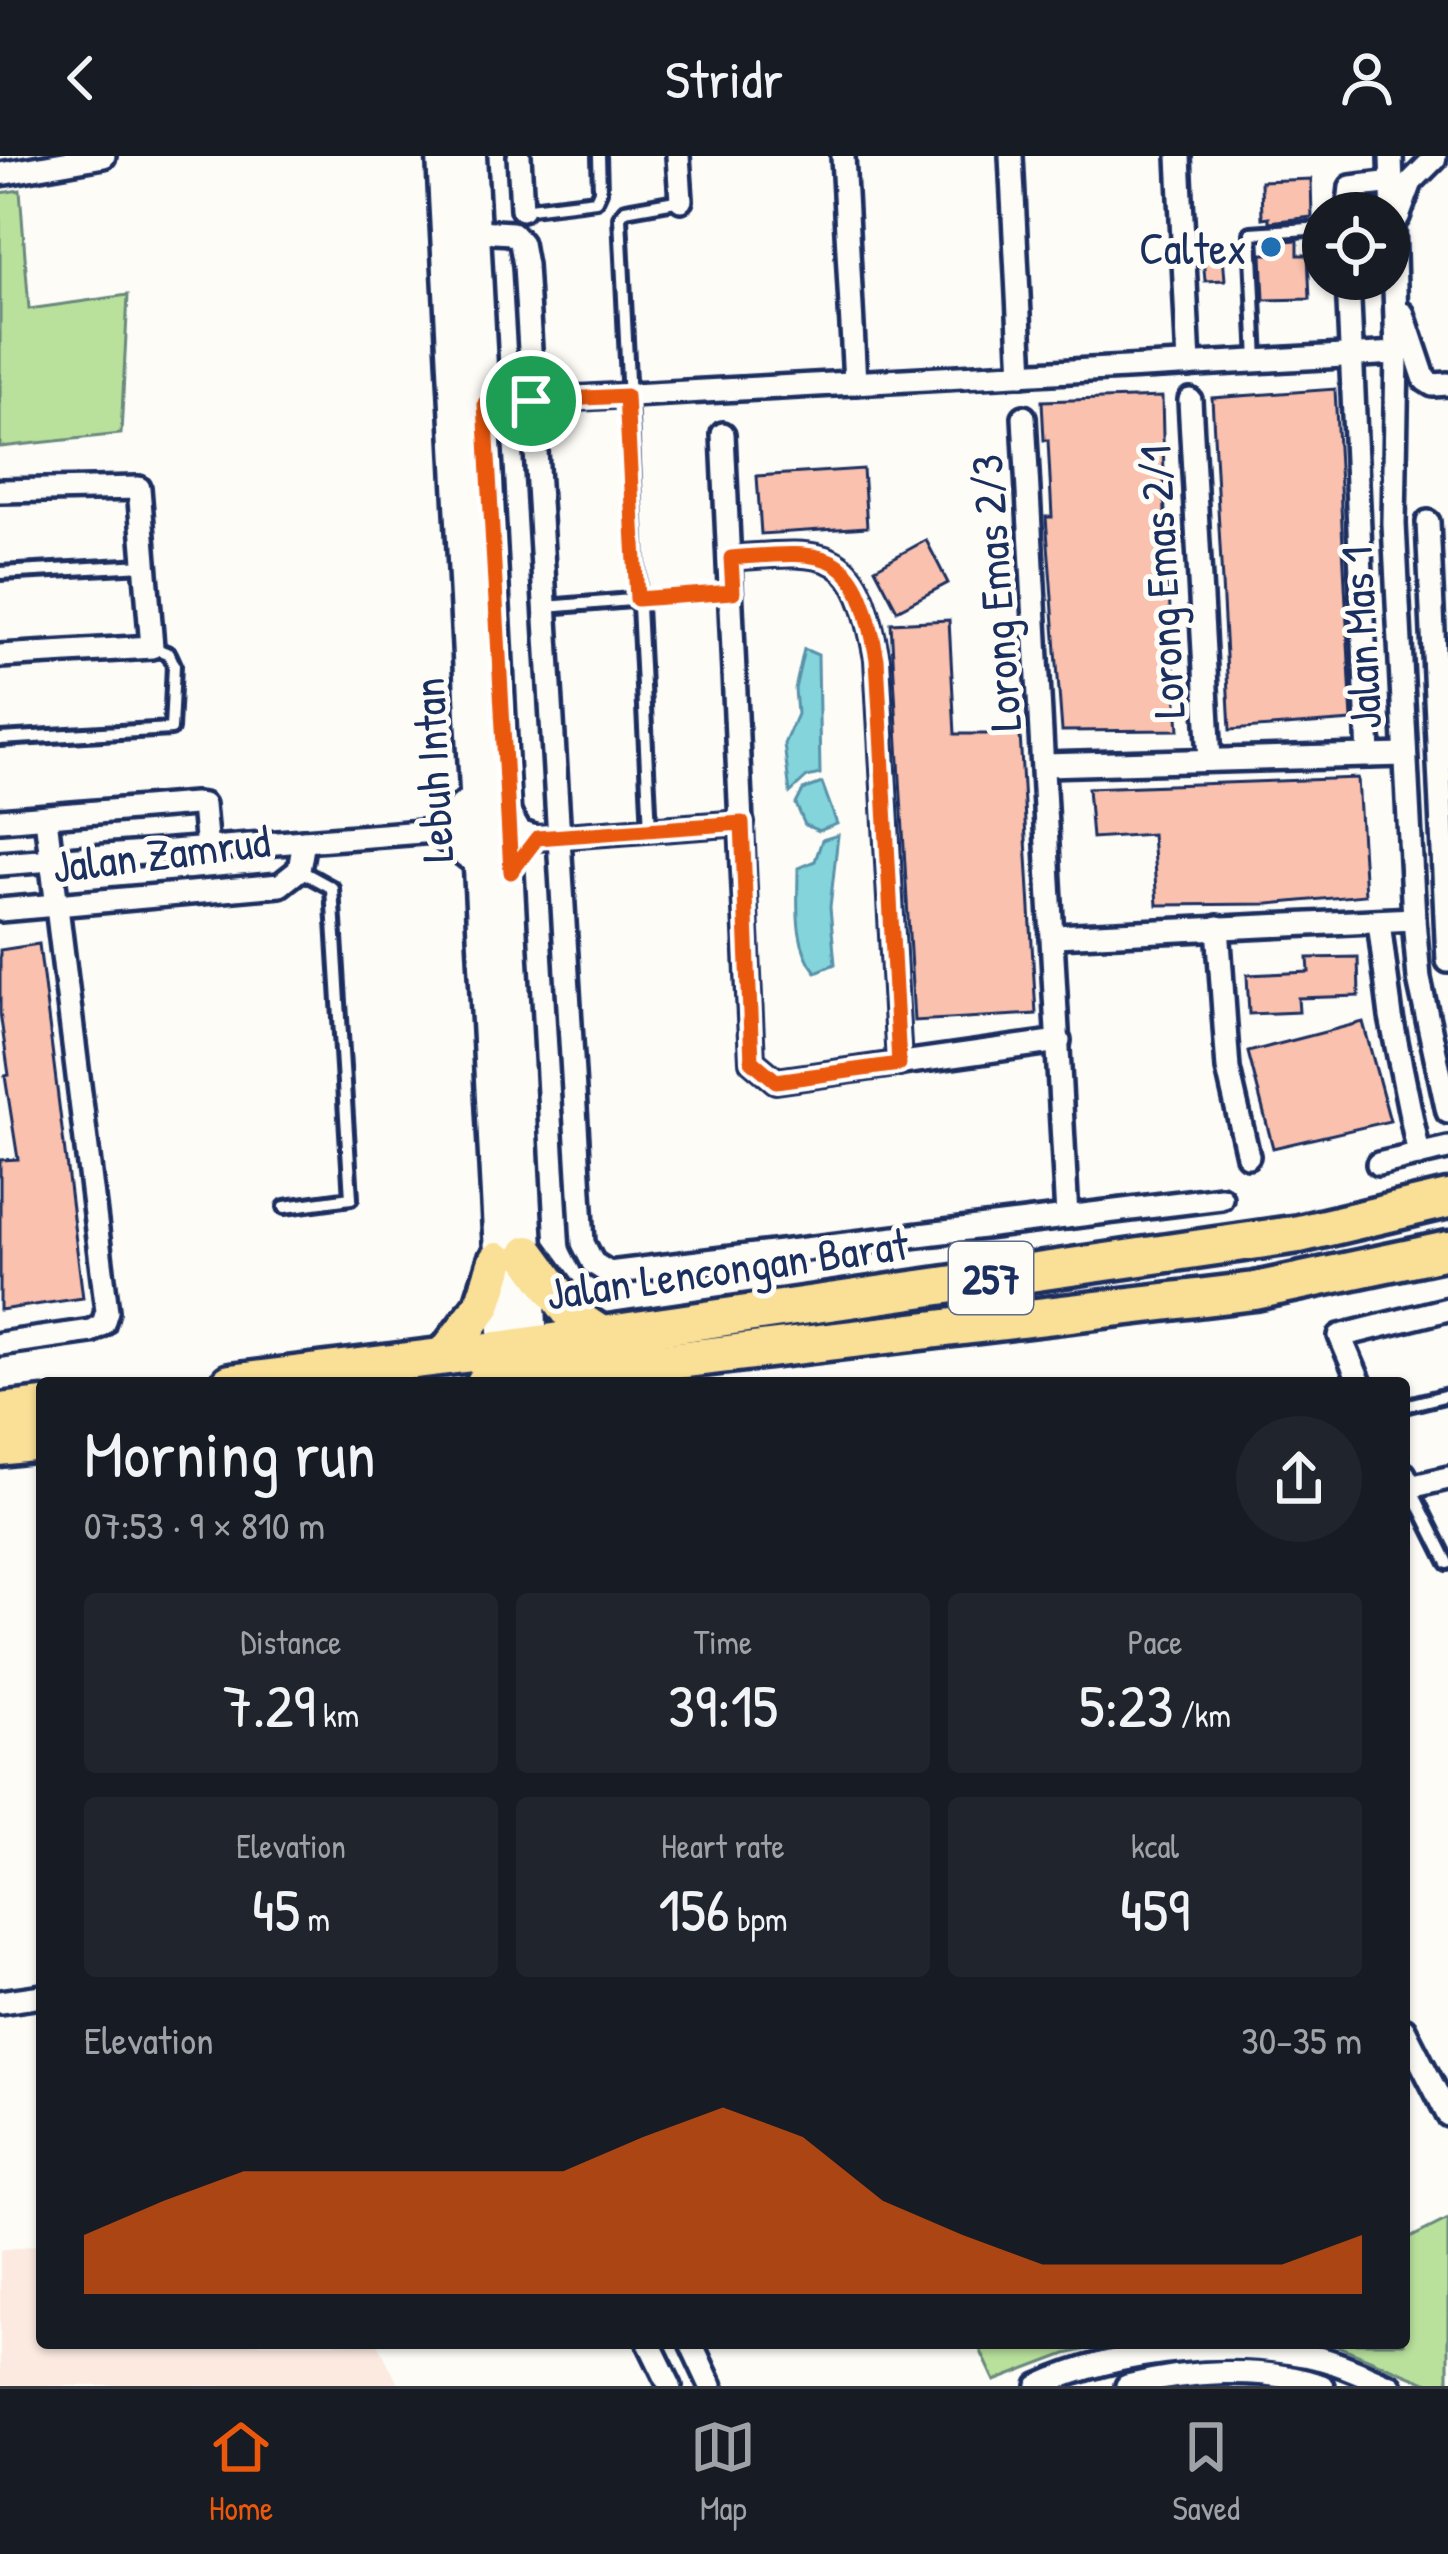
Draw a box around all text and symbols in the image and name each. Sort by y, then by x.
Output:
text: Stridr [665,42,783,115]
icon: back [48,45,114,111]
icon: person [1334,45,1400,111]
map controls [1302,192,1410,300]
button: locate [1302,192,1410,300]
place label: Caltex [1139,217,1247,278]
marker: Caltex [1258,234,1284,260]
pin [480,350,582,452]
icon: arrive [498,368,564,434]
street label: Lorong Emas 2/1 [1123,444,1199,720]
street label: Lorong Emas 2/3 [955,453,1035,733]
street label: Jalan Mas 1 [1325,545,1395,731]
street label: Lebuh Intan [397,676,467,864]
street label: Jalan Zamrud [49,809,273,897]
street label: Jalan Lencongan Barat [542,1212,912,1324]
road number: 257 [949,1242,1033,1314]
text: Morning run [84,1408,376,1498]
button: share [1236,1416,1362,1542]
text: 07:53 · 9 × 810 m [84,1498,325,1551]
text: Distance [241,1620,341,1664]
text: Time [694,1620,752,1664]
text: Pace [1128,1620,1182,1664]
text: 7.29 [223,1664,315,1746]
text: 39:15 [668,1664,778,1746]
text: 5:23 [1079,1664,1173,1746]
text: km [315,1693,359,1737]
text: /km [1173,1693,1231,1737]
text: Elevation [236,1824,346,1868]
text: Heart rate [661,1824,785,1868]
text: kcal [1131,1824,1179,1868]
text: 45 [252,1868,300,1950]
text: 156 [659,1868,730,1950]
text: 459 [1120,1868,1190,1950]
text: m [300,1897,330,1941]
text: bpm [730,1897,787,1941]
text: Elevation [84,2013,214,2066]
text: 30–35 m [1241,2013,1362,2066]
tab: Home [208,2414,274,2530]
tab: Map [690,2414,756,2530]
tab: Saved [1173,2414,1240,2530]

